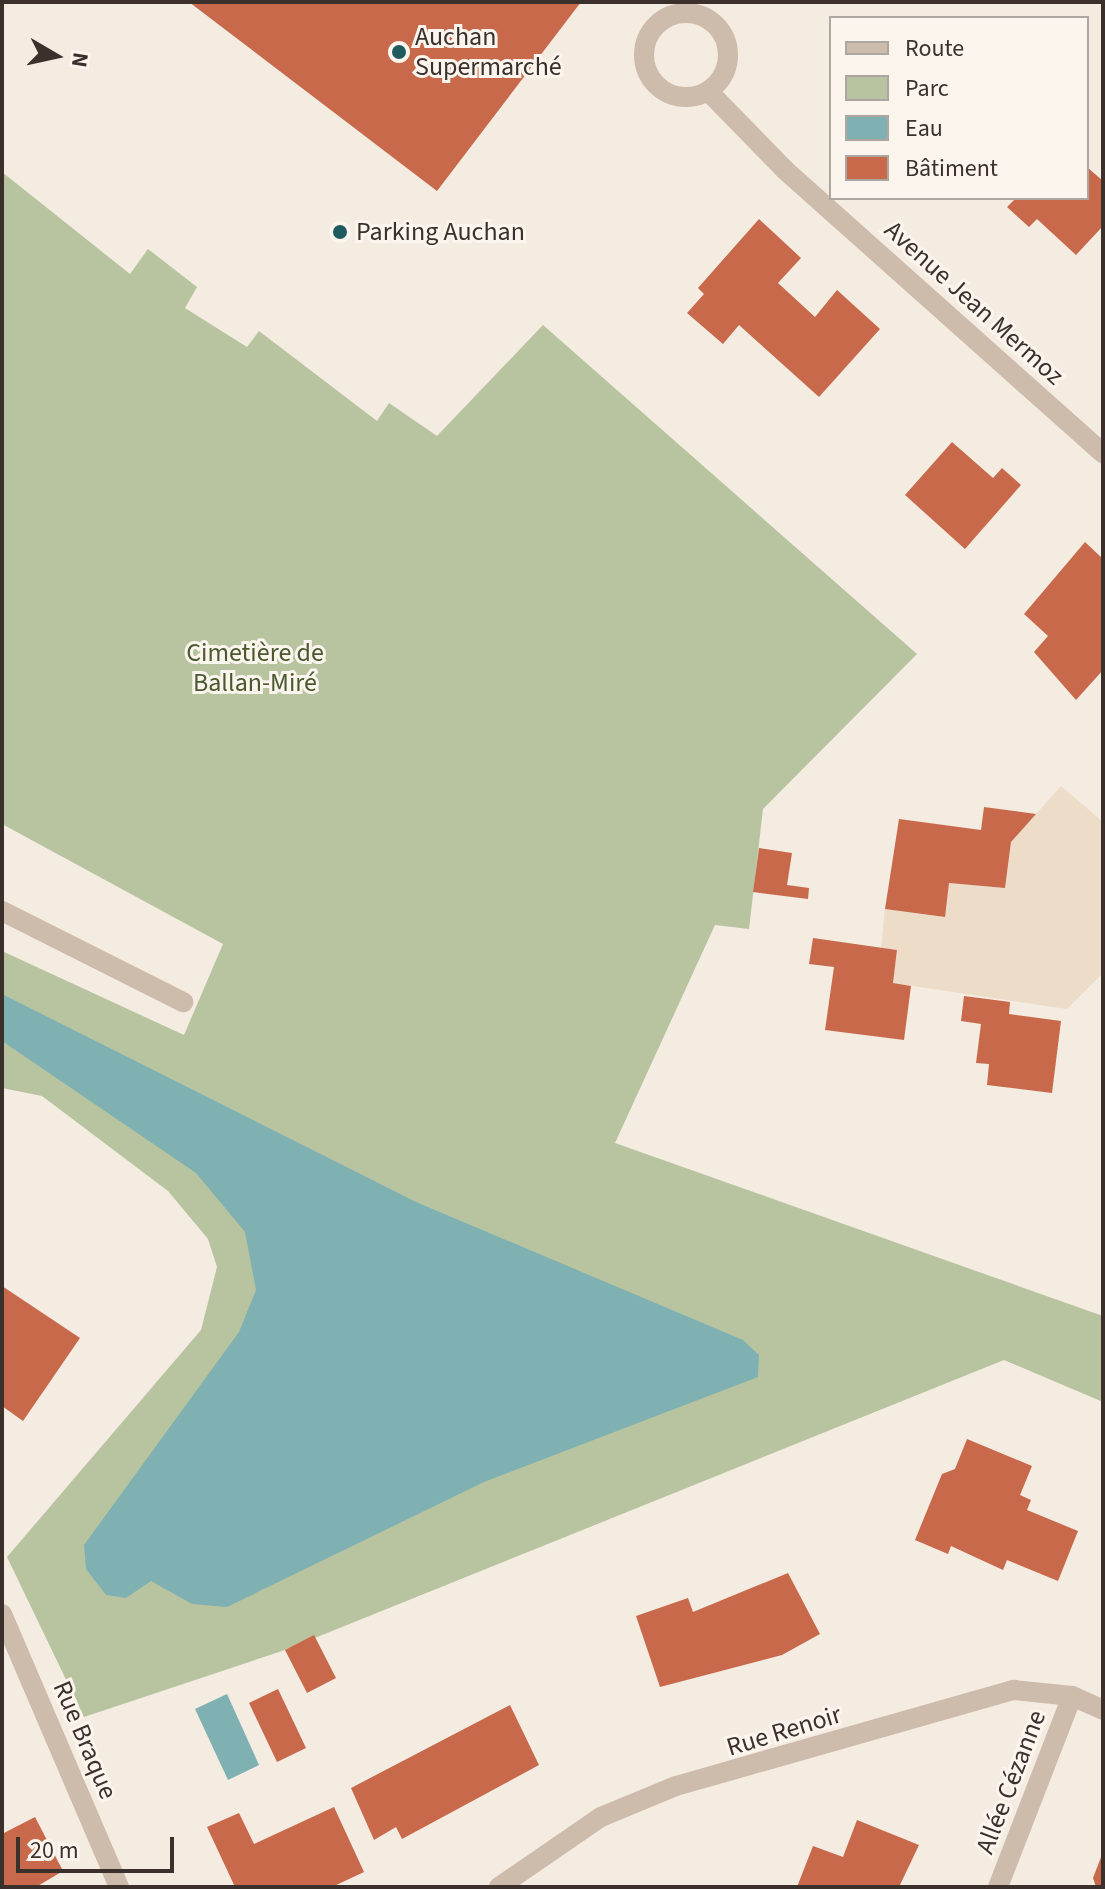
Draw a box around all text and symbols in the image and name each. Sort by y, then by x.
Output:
north arrow [16,16,96,96]
legend [829,16,1089,200]
place label: Auchan Supermarché [415,21,562,82]
text: Route [905,31,964,66]
marker: Auchan Supermarché [390,43,408,61]
text: N [63,50,97,69]
text: Parc [905,71,949,106]
text: Eau [905,111,943,146]
text: Bâtiment [905,151,998,186]
street label: Avenue Jean Mermoz [878,214,1070,392]
place label: Parking Auchan [356,216,525,248]
marker: Parking Auchan [331,223,349,241]
park label: Cimetière de Ballan-Miré [186,637,324,698]
street label: Rue Braque [46,1676,124,1804]
street label: Rue Renoir [723,1699,845,1763]
street label: Allée Cézanne [969,1706,1053,1858]
scale bar [20,1821,178,1871]
text: 20 m [30,1833,79,1868]

